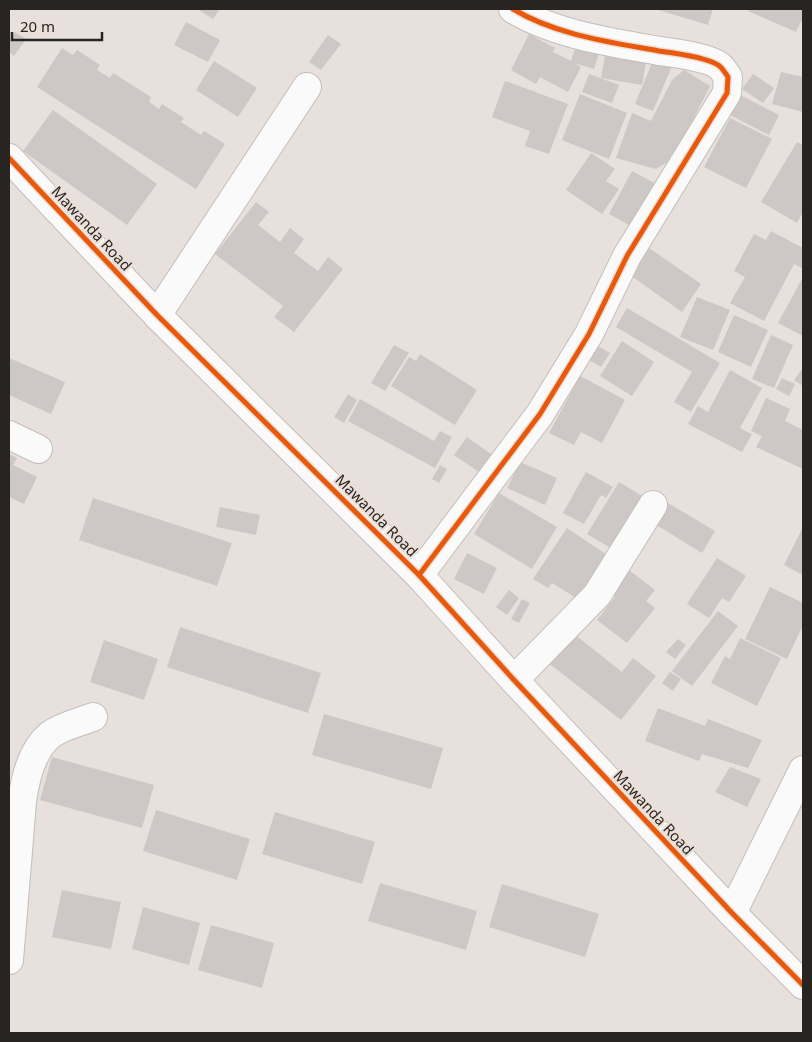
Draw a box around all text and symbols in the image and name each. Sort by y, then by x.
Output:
scale bar [12,10,102,42]
text: 20 m [20,16,55,36]
street label: Mawanda Road [47,181,137,275]
street label: Mawanda Road [331,469,423,561]
street label: Mawanda Road [609,765,699,859]

